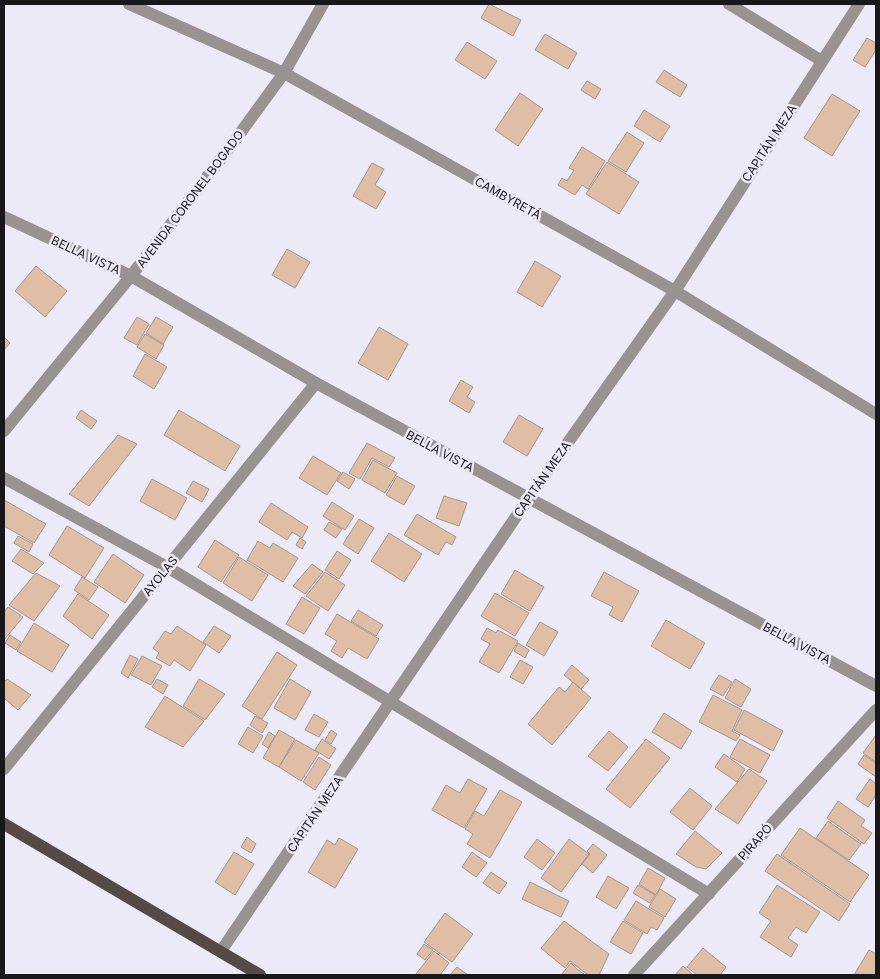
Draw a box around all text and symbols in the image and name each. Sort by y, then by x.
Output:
street label: CAPITÁN MEZA [738,102,800,184]
street label: AVENIDA CORONEL BOGADO [133,127,247,271]
street label: CAMBYRETÁ [472,174,544,222]
street label: BELLA VISTA [49,232,123,278]
street label: BELLA VISTA [404,427,476,475]
street label: CAPITÁN MEZA [510,438,574,520]
street label: AYOLAS [139,553,181,599]
street label: BELLA VISTA [761,619,833,667]
street label: CAPITÁN MEZA [284,773,346,855]
street label: PIRAPÓ [735,821,775,863]

